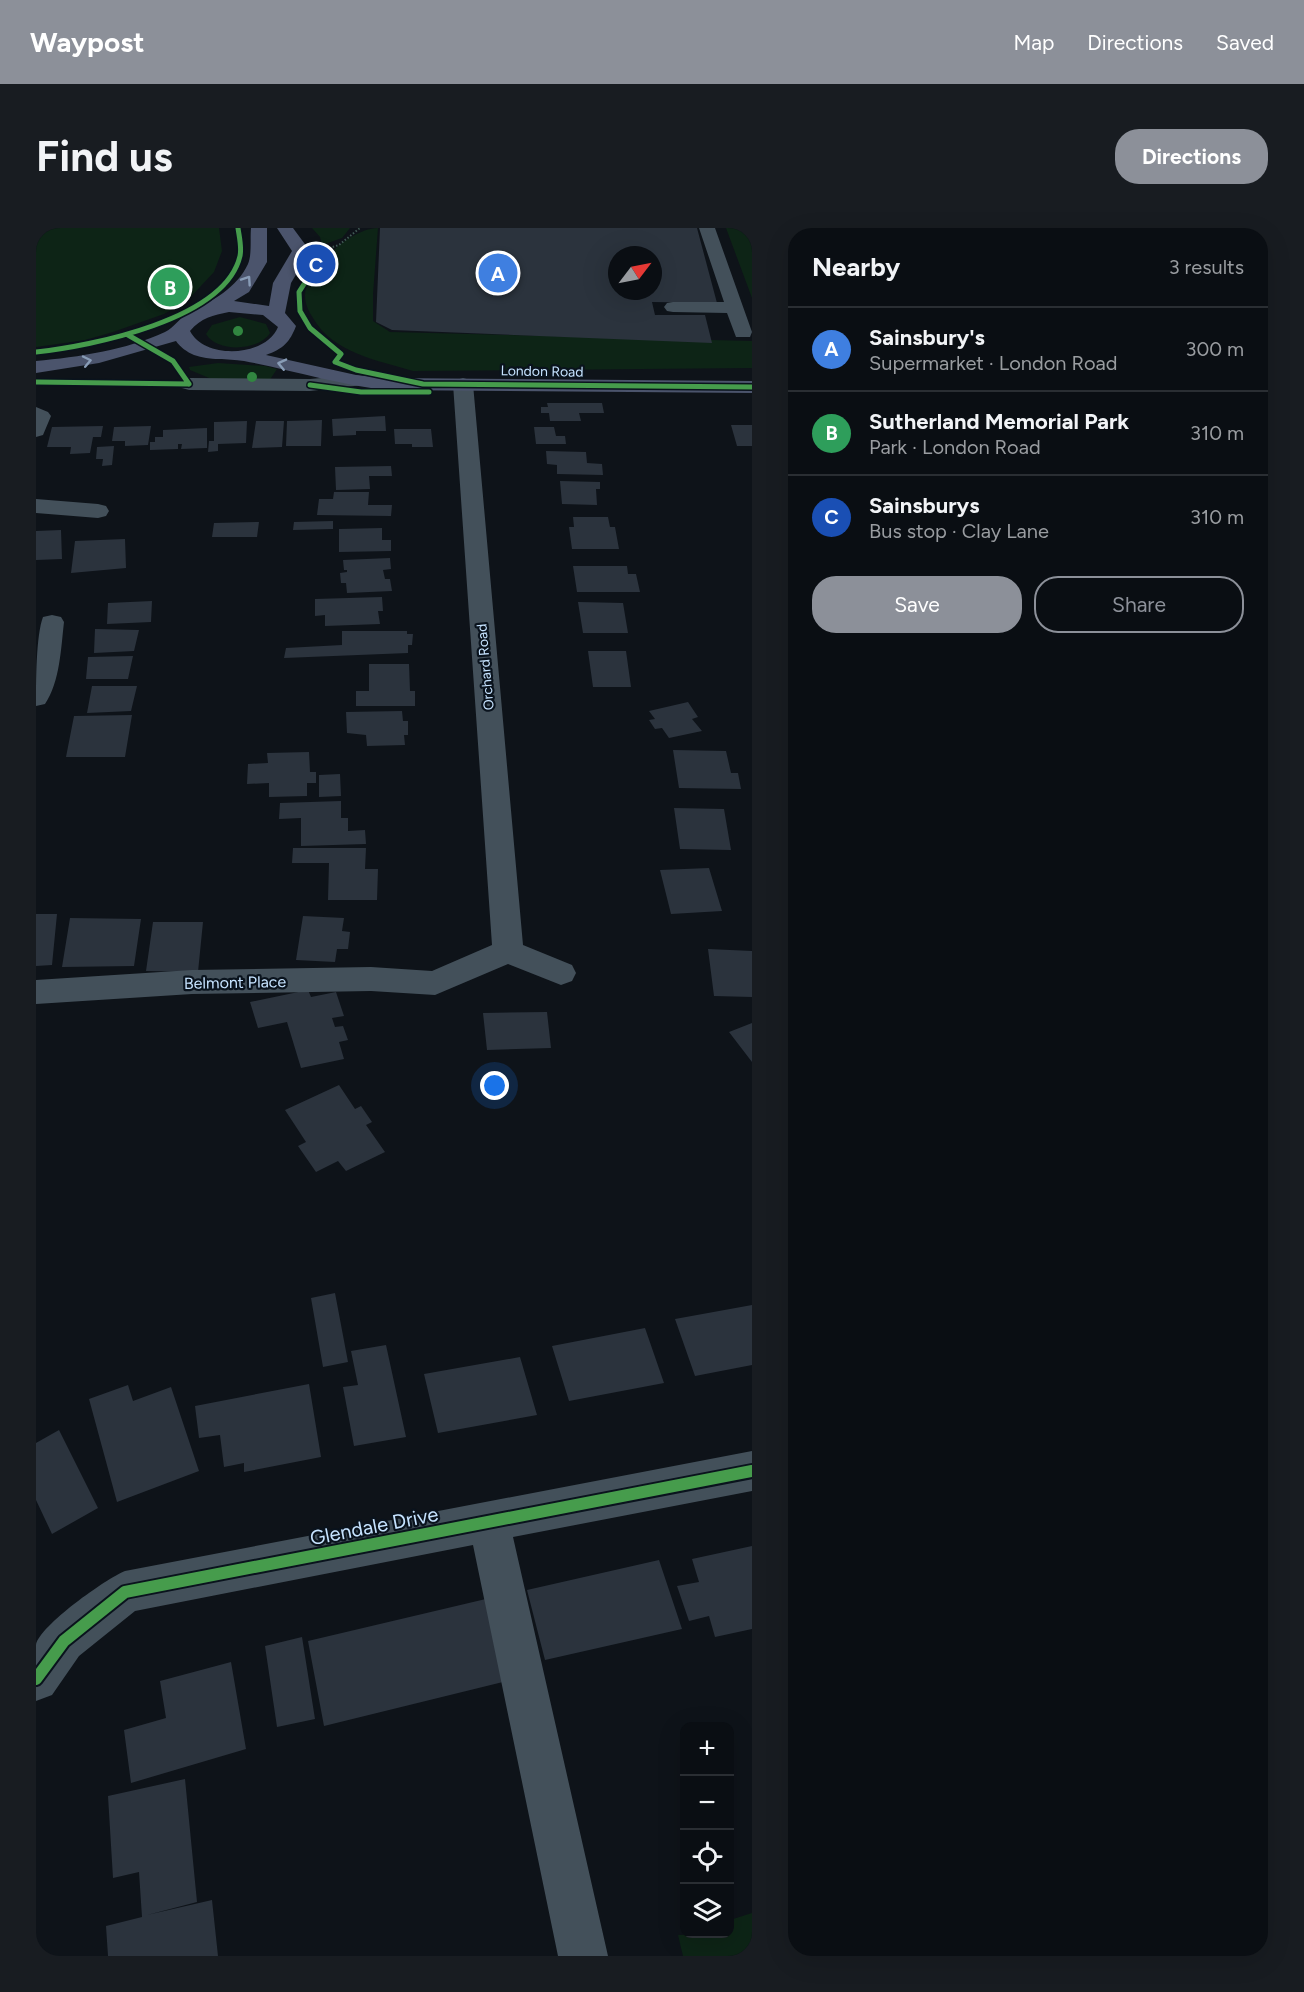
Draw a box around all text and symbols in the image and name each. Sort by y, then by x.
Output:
text: Waypost [30,25,144,59]
text: Map [1013,30,1054,55]
text: Directions [1087,30,1183,55]
text: Saved [1216,30,1274,55]
button: Directions [1115,129,1268,184]
text: Find us [36,131,173,182]
pin: C [296,242,336,286]
north arrow [608,246,662,300]
pin: A [478,250,518,296]
text: Nearby [812,251,900,283]
text: 3 results [1169,255,1244,279]
pin: B [150,264,190,310]
one-way arrow [240,276,251,287]
text: Sainsbury's [869,324,985,351]
text: A [824,337,839,361]
text: 300 m [1186,337,1244,361]
text: Supermarket · London Road [869,351,1117,375]
one-way arrow [82,355,92,368]
one-way arrow [277,359,287,372]
street label: London Road [500,362,584,381]
text: Sutherland Memorial Park [869,408,1129,435]
text: B [825,421,838,445]
text: 310 m [1190,421,1244,445]
text: Park · London Road [869,435,1041,459]
text: Sainsburys [869,492,979,519]
text: C [824,505,839,529]
text: 310 m [1190,505,1244,529]
text: Bus stop · Clay Lane [869,519,1049,543]
button: Save [812,576,1022,633]
button: Share [1034,576,1244,633]
street label: Orchard Road [473,623,498,711]
street label: Belmont Place [184,972,287,993]
your location [480,1071,509,1100]
street label: Glendale Drive [308,1502,440,1550]
map controls [680,1722,734,1938]
button: + [680,1722,734,1776]
button: − [680,1776,734,1830]
button: locate [680,1830,734,1884]
button: layers [680,1884,734,1938]

